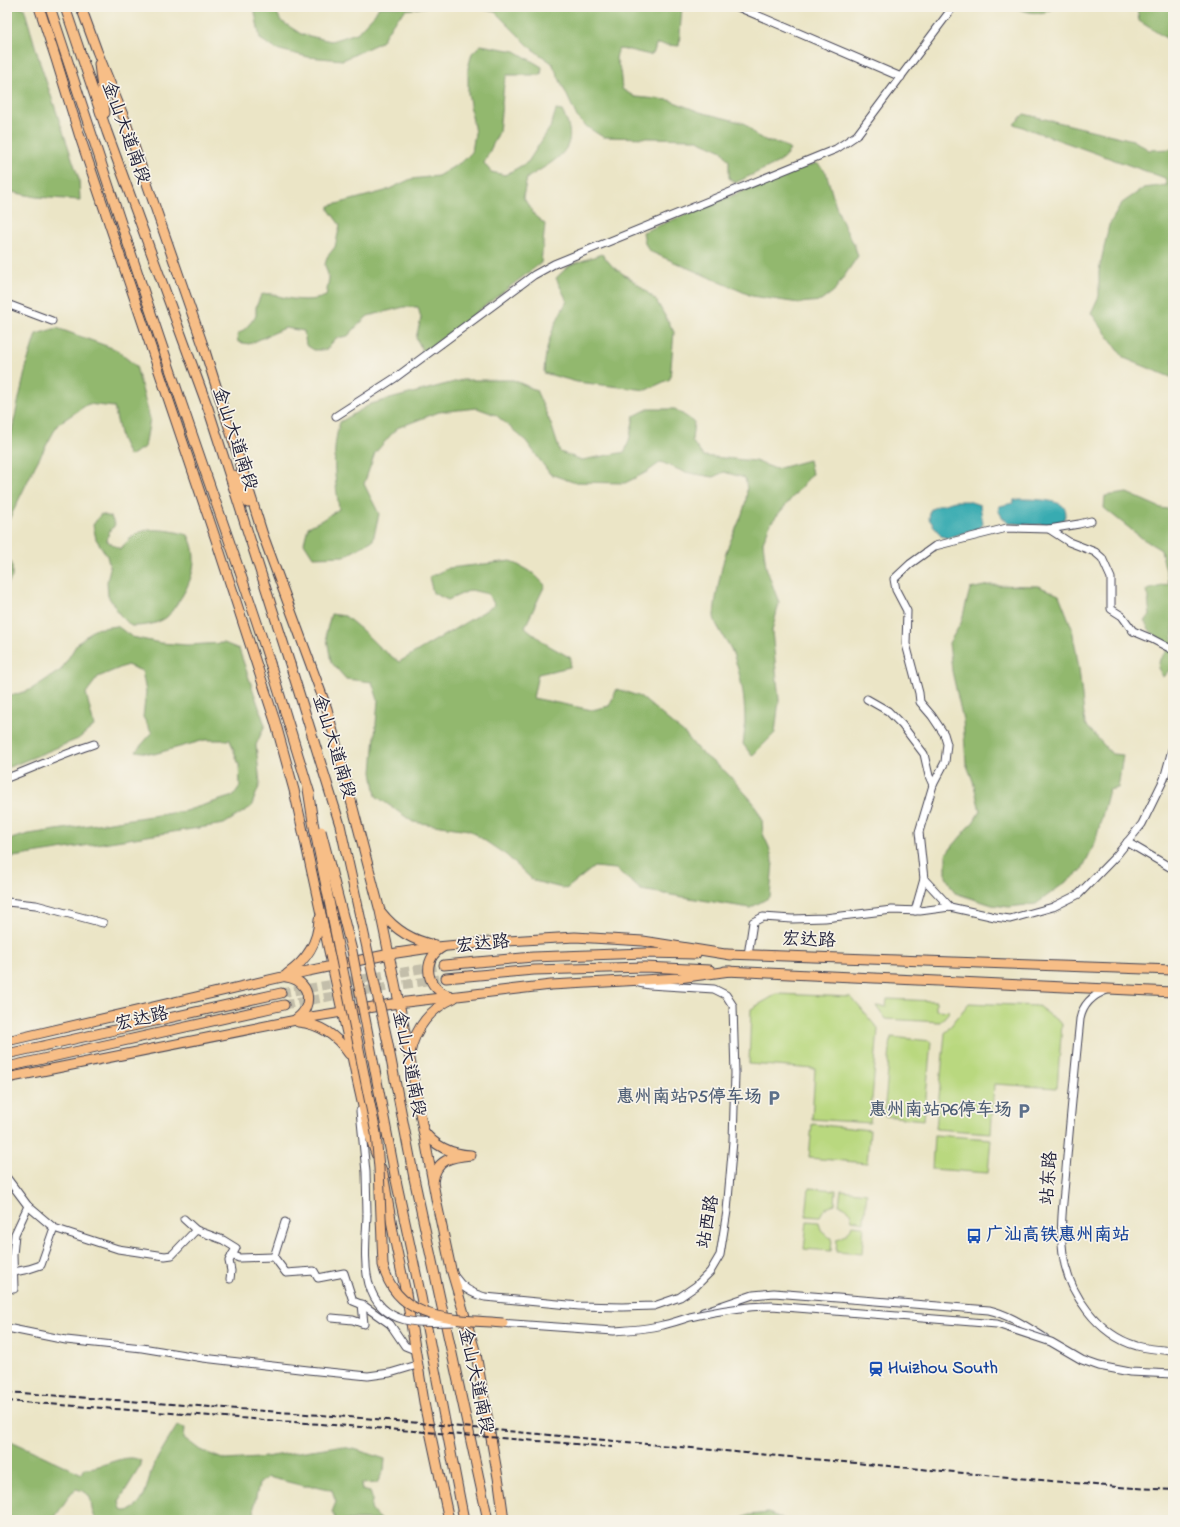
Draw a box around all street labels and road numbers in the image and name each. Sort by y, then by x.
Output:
street label: 金山大道南段 [94,78,156,188]
street label: 金山大道南段 [205,384,263,494]
street label: 金山大道南段 [305,692,361,802]
street label: 宏达路 [782,927,836,955]
street label: 宏达路 [455,929,511,961]
street label: 宏达路 [113,1001,171,1039]
street label: 金山大道南段 [385,1009,431,1119]
street label: 站东路 [1035,1150,1065,1206]
street label: 站西路 [692,1193,726,1251]
street label: 金山大道南段 [451,1325,499,1437]

